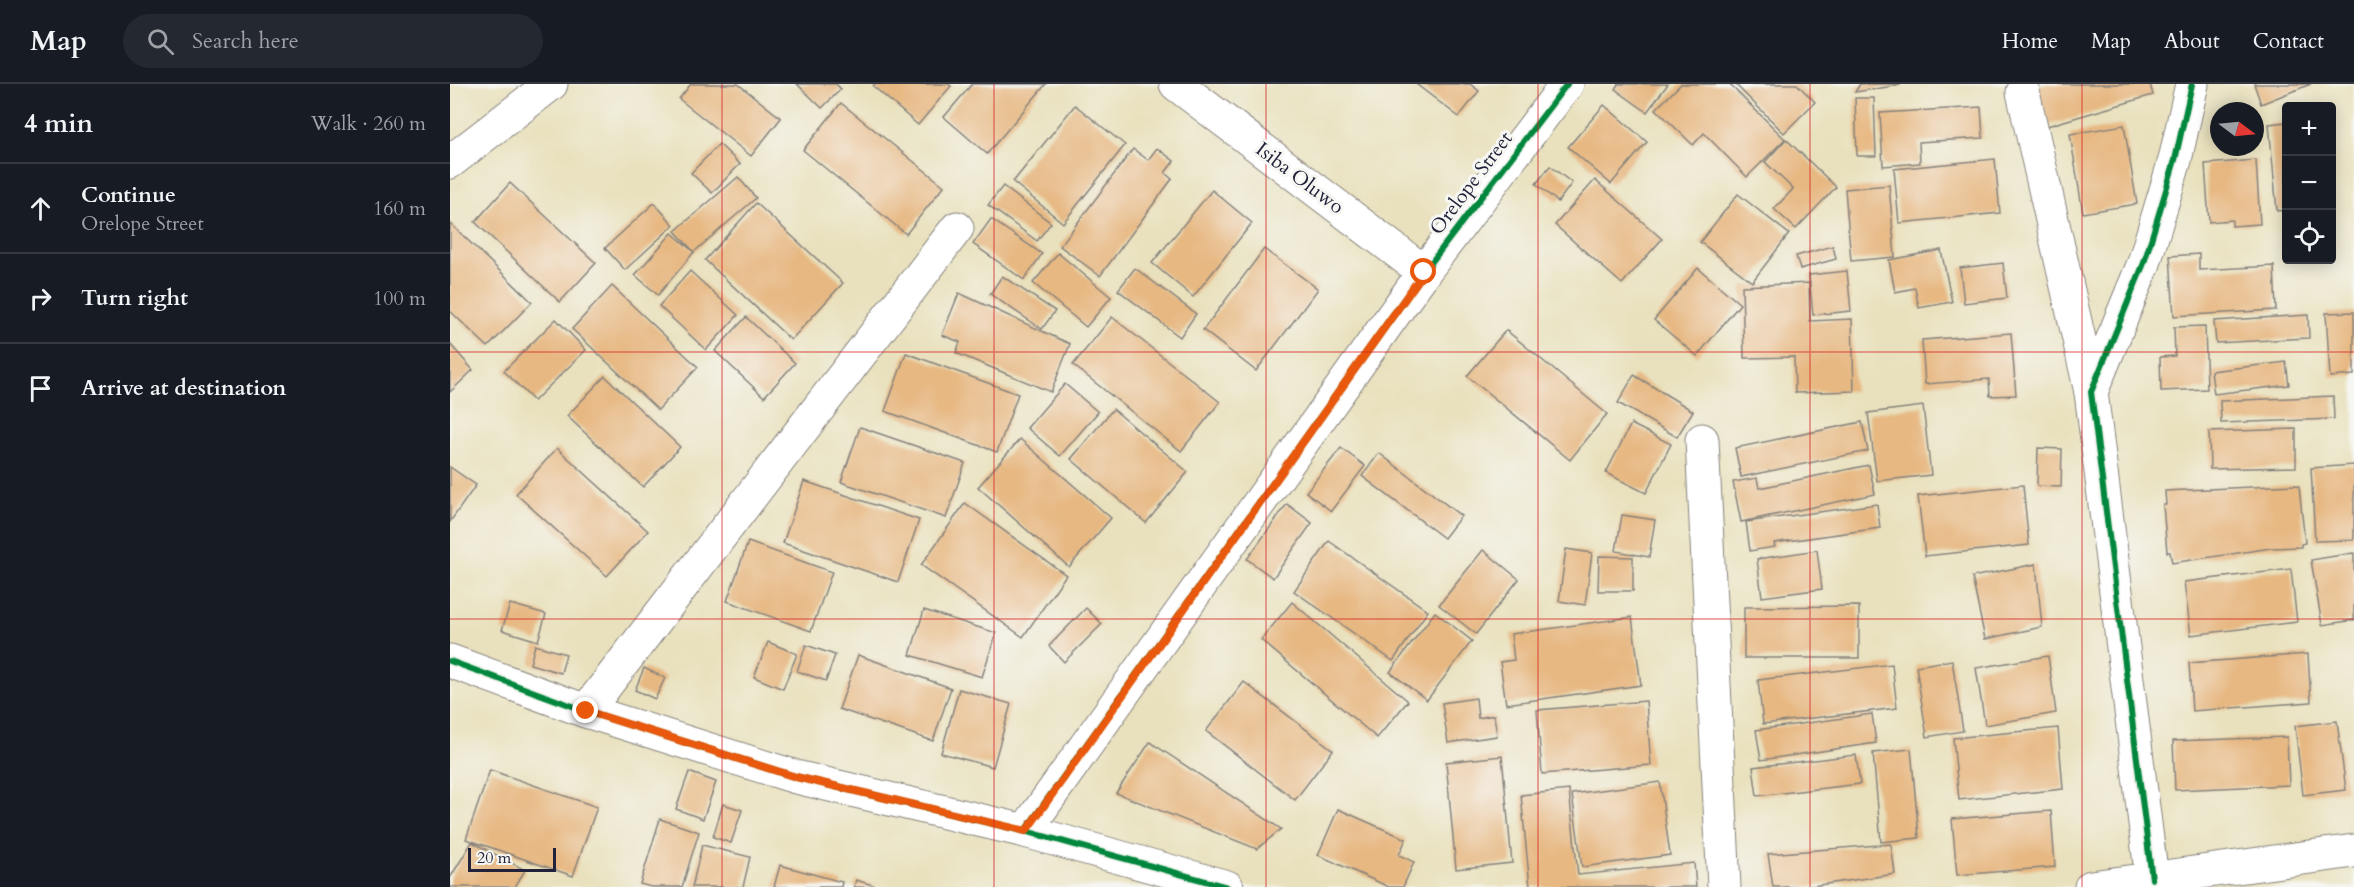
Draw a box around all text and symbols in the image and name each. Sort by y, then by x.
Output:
search box [123,14,543,68]
text: Map [30,22,87,60]
icon: search [144,25,177,58]
text: Search here [192,26,299,56]
text: Home [2002,27,2058,56]
text: Map [2091,27,2131,56]
text: About [2164,27,2220,56]
text: Contact [2253,27,2324,56]
north arrow [2210,102,2264,156]
map controls [2282,102,2336,264]
button: + [2282,102,2336,156]
text: 4 min [24,106,93,141]
text: Walk · 260 m [311,110,426,137]
street label: Orelope Street [1423,125,1519,240]
street label: Isiba Oluwo [1250,136,1350,220]
button: − [2282,156,2336,210]
text: Continue [81,180,176,210]
icon: ahead [24,192,57,225]
text: 160 m [373,195,426,222]
text: Orelope Street [81,210,204,237]
button: locate [2282,210,2336,264]
route start [1410,258,1436,284]
icon: right [24,282,57,315]
text: Turn right [81,283,188,313]
text: 100 m [373,285,426,312]
icon: arrive [24,372,57,405]
text: Arrive at destination [81,373,286,403]
route end [572,697,598,723]
scale bar [468,845,556,872]
text: 20 m [477,847,511,869]

